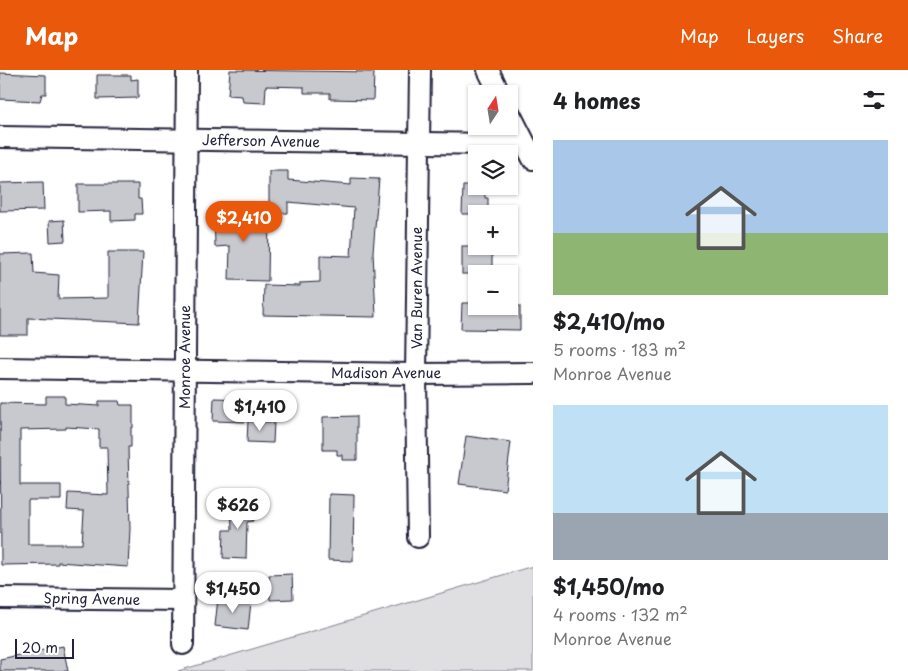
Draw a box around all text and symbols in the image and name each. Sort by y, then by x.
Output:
text: Map [25,17,78,53]
text: Map [680,22,719,49]
text: Layers [747,22,804,49]
text: Share [832,22,883,49]
text: 4 homes [553,84,640,116]
north arrow [468,85,518,135]
map controls [468,85,518,315]
icon: filters [860,86,888,114]
street label: Jefferson Avenue [202,129,320,152]
button: layers [468,145,518,195]
icon: home [676,173,766,263]
pin: $2,410 [203,200,285,243]
text: $2,410 [216,205,272,229]
button: + [468,205,518,255]
street label: Van Buren Avenue [406,227,427,349]
button: − [468,265,518,315]
street label: Monroe Avenue [174,305,195,409]
text: $2,410/mo [553,305,665,337]
text: 5 rooms · 183 m² [553,337,686,361]
text: Monroe Avenue [553,361,672,385]
street label: Madison Avenue [331,362,441,383]
pin: $1,410 [219,390,301,432]
text: $1,410 [234,394,286,418]
icon: home [676,438,766,528]
pin: $626 [208,488,268,530]
text: $626 [217,492,259,516]
text: $1,450/mo [553,570,664,602]
pin: $1,450 [192,572,274,614]
text: $1,450 [206,576,260,600]
street label: Spring Avenue [43,587,141,610]
text: 4 rooms · 132 m² [553,602,688,626]
text: Monroe Avenue [553,626,672,650]
scale bar [15,636,74,659]
text: 20 m [22,637,58,658]

